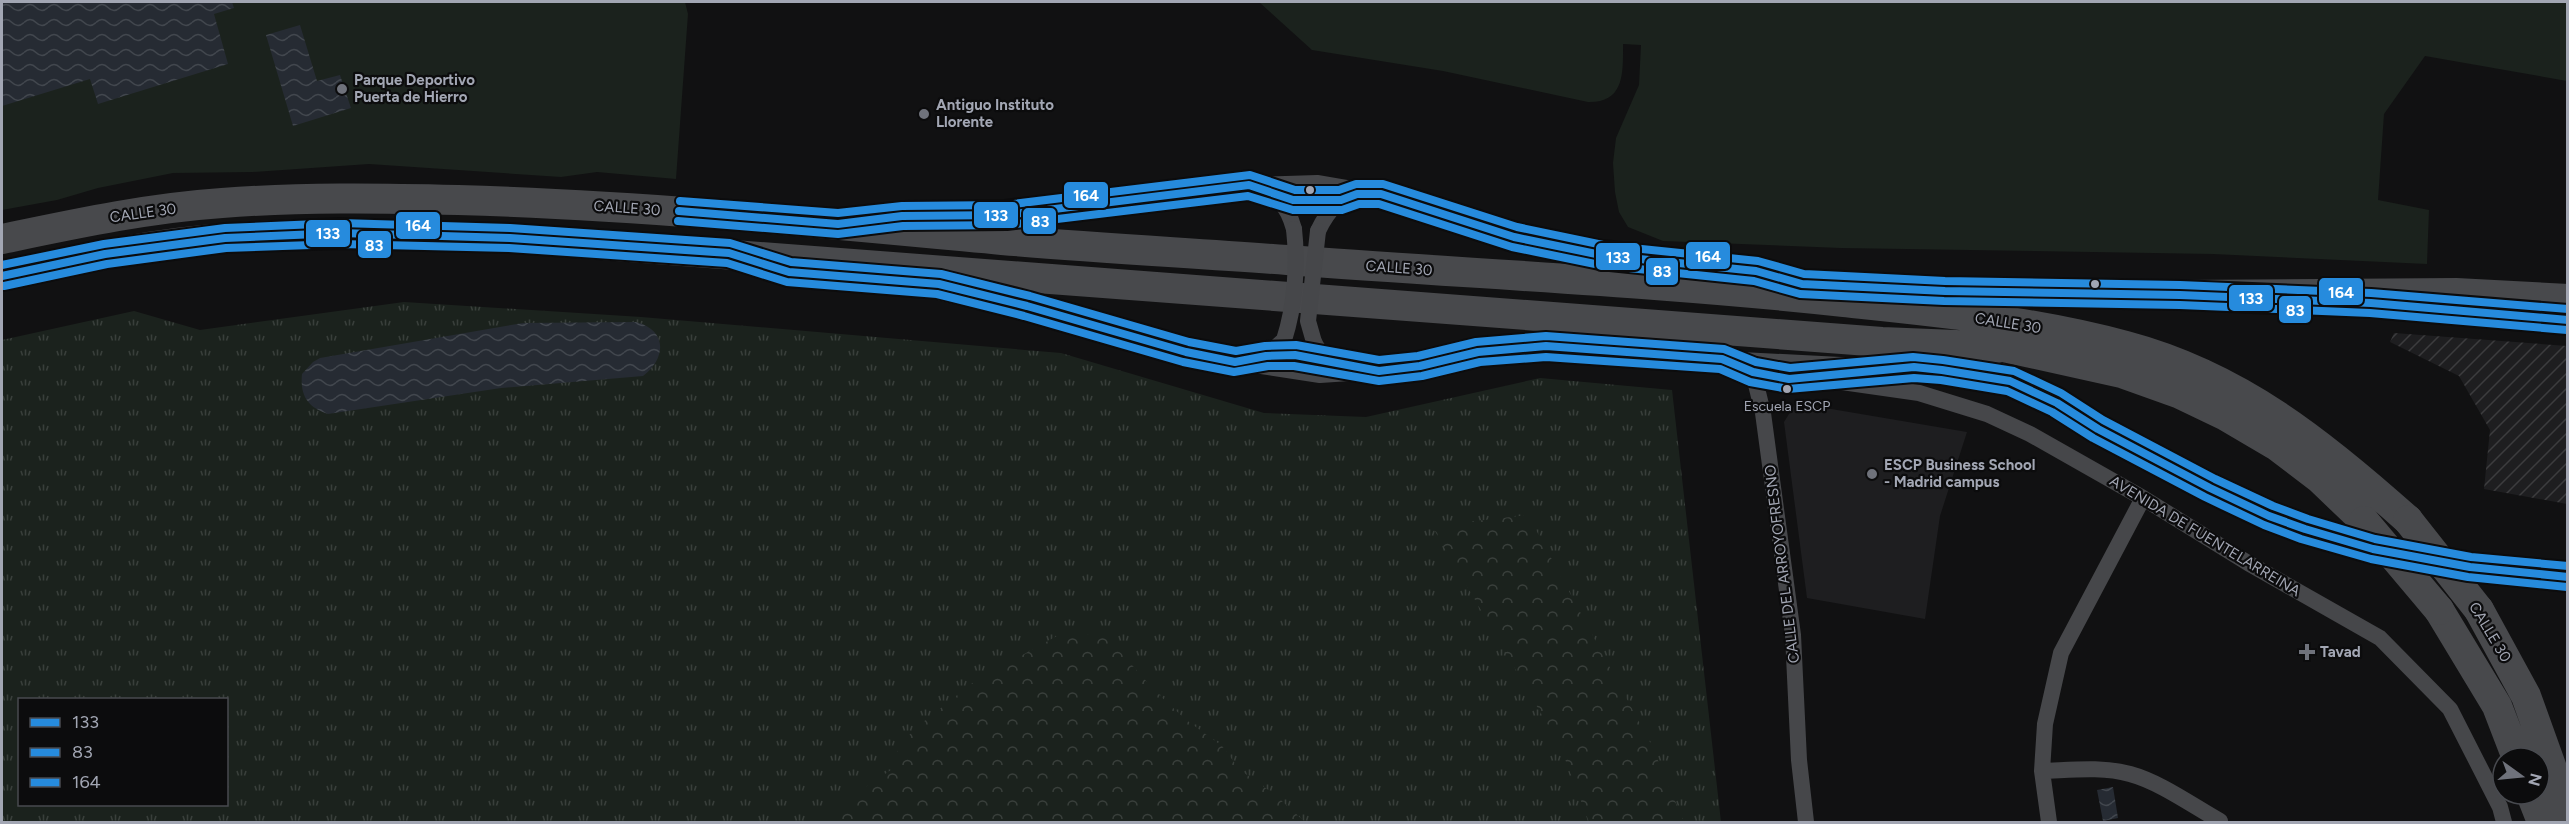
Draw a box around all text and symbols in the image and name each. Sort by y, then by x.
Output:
place label: Parque Deportivo Puerta de Hierro [354,71,475,106]
marker: Parque Deportivo Puerta de Hierro [335,82,349,96]
place label: Antiguo Instituto Llorente [936,96,1054,131]
marker: Antiguo Instituto Llorente [917,107,931,121]
line badge: 164 [1063,181,1109,209]
unlabelled marker [1304,184,1316,196]
text: 164 [1073,186,1099,205]
street label: CALLE 30 [593,197,661,219]
street label: CALLE 30 [109,199,177,227]
line badge: 133 [973,201,1019,229]
text: 133 [984,206,1008,225]
line badge: 83 [1022,207,1057,235]
line badge: 164 [395,211,441,240]
text: 83 [1031,212,1049,231]
text: 164 [405,216,431,235]
line badge: 133 [305,219,351,248]
text: 133 [316,224,340,243]
line badge: 83 [357,230,392,259]
text: 83 [365,236,383,255]
line badge: 164 [1685,241,1731,270]
line badge: 133 [1595,242,1641,271]
text: 164 [1695,247,1721,266]
text: 133 [1606,248,1630,267]
street label: CALLE 30 [1365,257,1433,279]
line badge: 83 [1645,257,1679,286]
text: 83 [1653,262,1671,281]
line badge: 164 [2318,277,2364,306]
unlabelled marker [2089,278,2101,290]
text: 164 [2328,283,2354,302]
line badge: 133 [2228,284,2274,312]
text: 133 [2239,289,2263,308]
line badge: 83 [2278,295,2312,324]
text: 83 [2286,301,2304,320]
street label: CALLE 30 [1974,309,2042,337]
marker: Escuela ESCP [1781,383,1793,395]
place label: Escuela ESCP [1744,398,1830,415]
place label: ESCP Business School - Madrid campus [1884,456,2035,491]
street label: CALLE DEL ARROYOFRESNO [1761,464,1803,664]
marker: ESCP Business School - Madrid campus [1865,467,1879,481]
street label: AVENIDA DE FUENTELARREINA [2106,472,2304,600]
street label: CALLE 30 [2465,599,2515,665]
marker: Tavad [2298,643,2316,661]
place label: Tavad [2320,643,2361,661]
legend [18,698,228,806]
text: 133 [72,711,99,733]
text: 83 [72,741,93,763]
north arrow [2491,746,2551,806]
text: 164 [72,771,101,793]
text: N [2524,771,2546,788]

